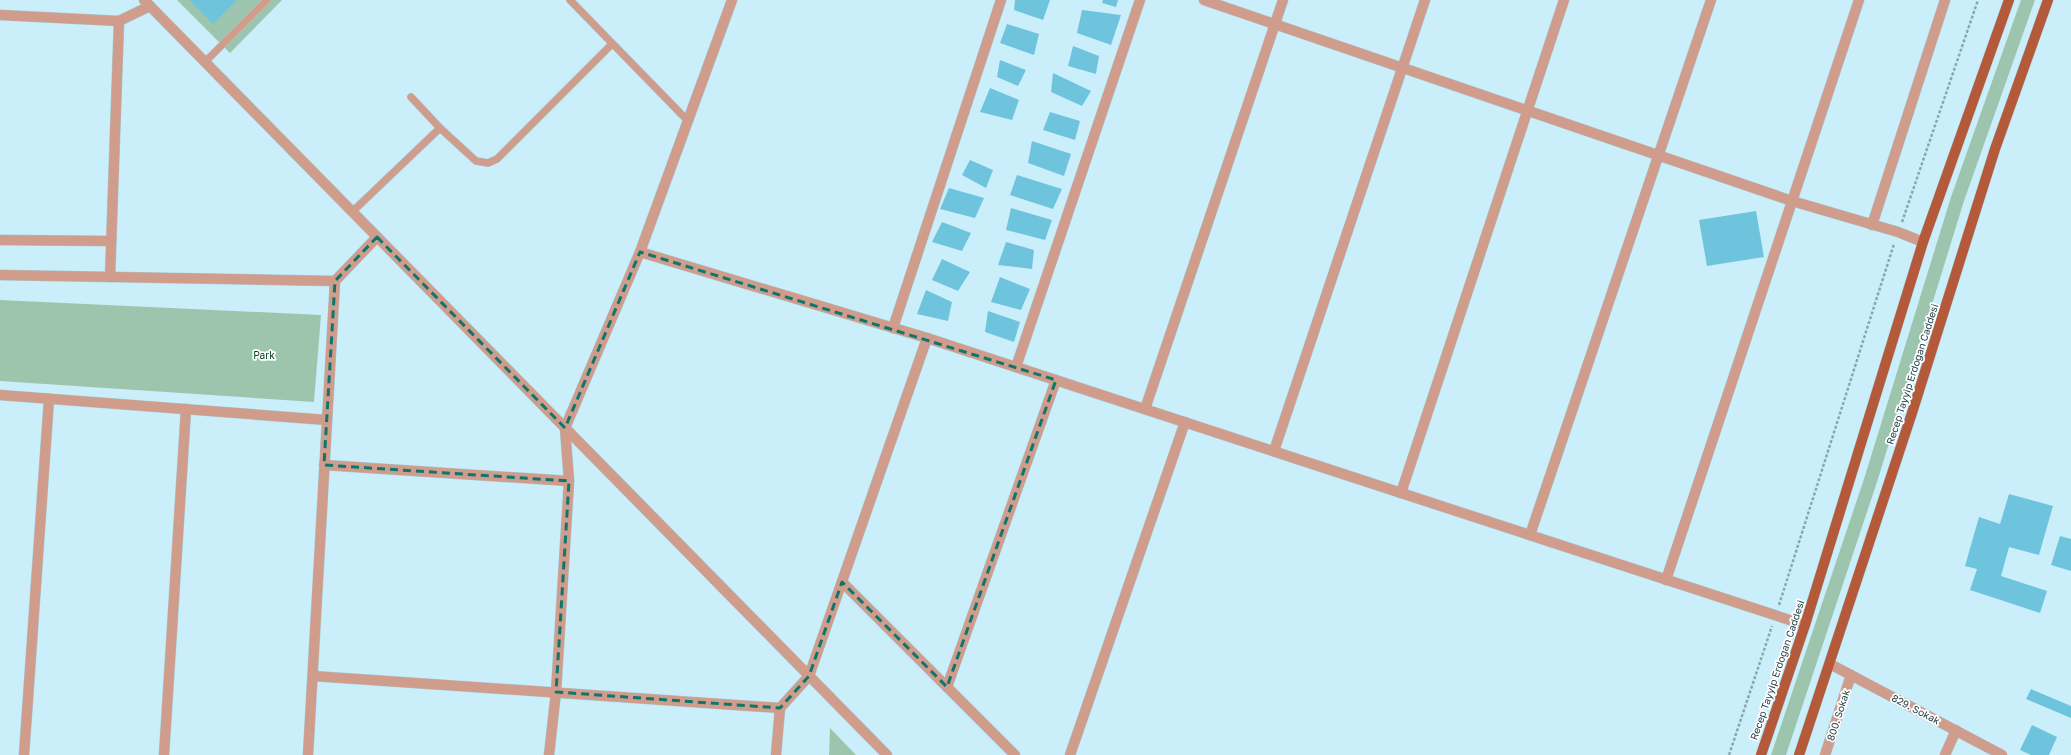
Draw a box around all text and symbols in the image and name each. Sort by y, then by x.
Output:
street label: Recep Tayyip Erdoğan Caddesi [1884,302,1940,446]
park label: Park [253,349,275,361]
street label: Recep Tayyip Erdoğan Caddesi [1747,599,1807,741]
street label: 800. Sokak [1824,687,1852,742]
street label: 829. Sokak [1890,691,1942,727]

